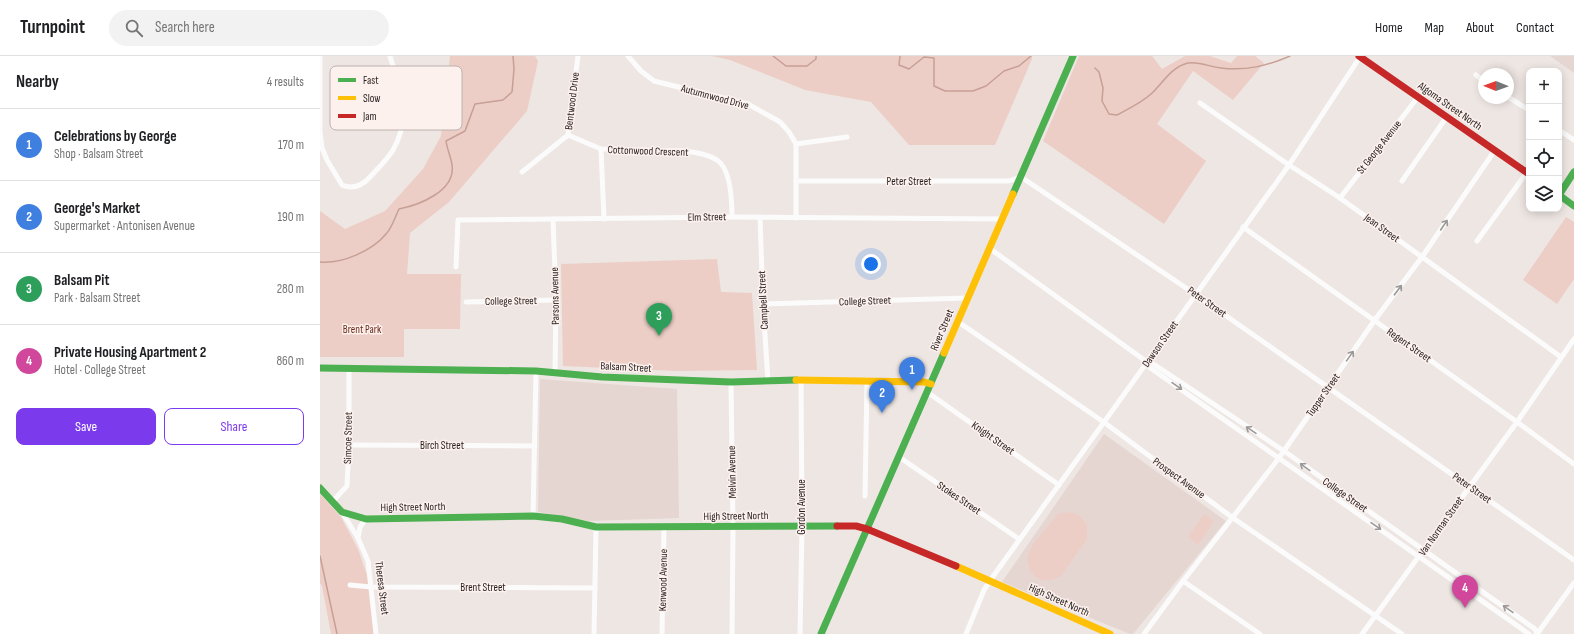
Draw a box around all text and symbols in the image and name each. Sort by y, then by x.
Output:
search box [109,10,389,46]
text: Turnpoint [20,16,85,39]
icon: search [123,17,145,39]
text: Search here [155,18,215,37]
text: Home [1375,19,1403,36]
text: Map [1425,19,1444,36]
text: About [1466,19,1494,36]
text: Contact [1516,19,1554,36]
legend [330,66,462,130]
north arrow [1478,68,1514,104]
map controls [1526,68,1562,212]
button: + [1526,68,1562,104]
street label: Bentwood Drive [562,71,582,131]
text: Nearby [16,72,59,92]
text: 4 results [267,74,304,90]
text: Fast [363,74,379,87]
street label: Algoma Street North [1415,78,1485,133]
street label: Autumnwood Drive [679,81,750,112]
text: Slow [363,92,380,105]
button: − [1526,104,1562,140]
text: Jam [362,110,377,123]
street label: St George Avenue [1354,118,1404,176]
text: Celebrations by George [54,127,177,146]
text: 1 [26,137,32,153]
text: 170 m [278,137,304,153]
button: locate [1526,140,1562,176]
street label: Cottonwood Crescent [607,143,689,159]
text: Shop · Balsam Street [54,146,143,162]
street label: Peter Street [887,175,932,188]
button: layers [1526,176,1562,212]
text: George's Market [54,199,140,218]
text: 2 [26,209,32,225]
text: 190 m [277,209,304,225]
street label: Elm Street [688,210,727,224]
street label: Jean Street [1361,210,1403,246]
text: Supermarket · Antonisen Avenue [54,218,195,234]
one-way arrow [1440,219,1448,230]
your location [861,254,881,274]
street label: Parsons Avenue [548,267,562,325]
street label: Campbell Street [755,270,771,330]
text: Balsam Pit [54,271,109,290]
text: 3 [26,281,32,297]
text: 280 m [277,281,304,297]
street label: Peter Street [1185,284,1230,321]
one-way arrow [1394,284,1402,295]
text: Park · Balsam Street [54,290,140,306]
street label: College Street [485,294,538,308]
street label: College Street [839,294,892,308]
pin: 3 [646,303,672,336]
street label: River Street [927,307,957,353]
street label: Dawson Street [1139,318,1181,370]
park label: Brent Park [343,323,382,336]
street label: Regent Street [1384,325,1434,365]
text: Private Housing Apartment 2 [54,343,206,362]
one-way arrow [1346,351,1354,362]
text: 4 [26,353,32,369]
text: 860 m [276,353,304,369]
pin: 1 [899,357,925,390]
street label: Balsam Street [600,359,653,375]
text: Hotel · College Street [54,362,146,378]
street label: Tupper Street [1303,370,1343,419]
pin: 2 [869,380,895,413]
one-way arrow [1171,382,1182,390]
button: Save [16,408,156,445]
button: Share [164,408,304,445]
street label: Simcoe Street [341,411,355,464]
street label: Knight Street [969,419,1017,458]
one-way arrow [1246,425,1257,434]
street label: Birch Street [420,439,465,452]
street label: Melvin Avenue [725,446,739,498]
street label: Prospect Avenue [1150,455,1208,501]
one-way arrow [1300,463,1311,471]
street label: Peter Street [1450,470,1495,507]
street label: College Street [1320,475,1371,516]
street label: Gordon Avenue [795,479,808,535]
street label: Stokes Street [935,479,984,518]
street label: Van Norman Street [1416,493,1467,558]
street label: High Street North [380,500,446,514]
street label: High Street North [703,509,769,523]
one-way arrow [1371,522,1382,531]
street label: Kenwood Avenue [656,549,670,611]
street label: Theresa Street [372,560,392,616]
pin: 4 [1452,575,1478,608]
street label: Brent Street [460,581,506,594]
street label: High Street North [1027,581,1092,619]
one-way arrow [1503,605,1514,613]

